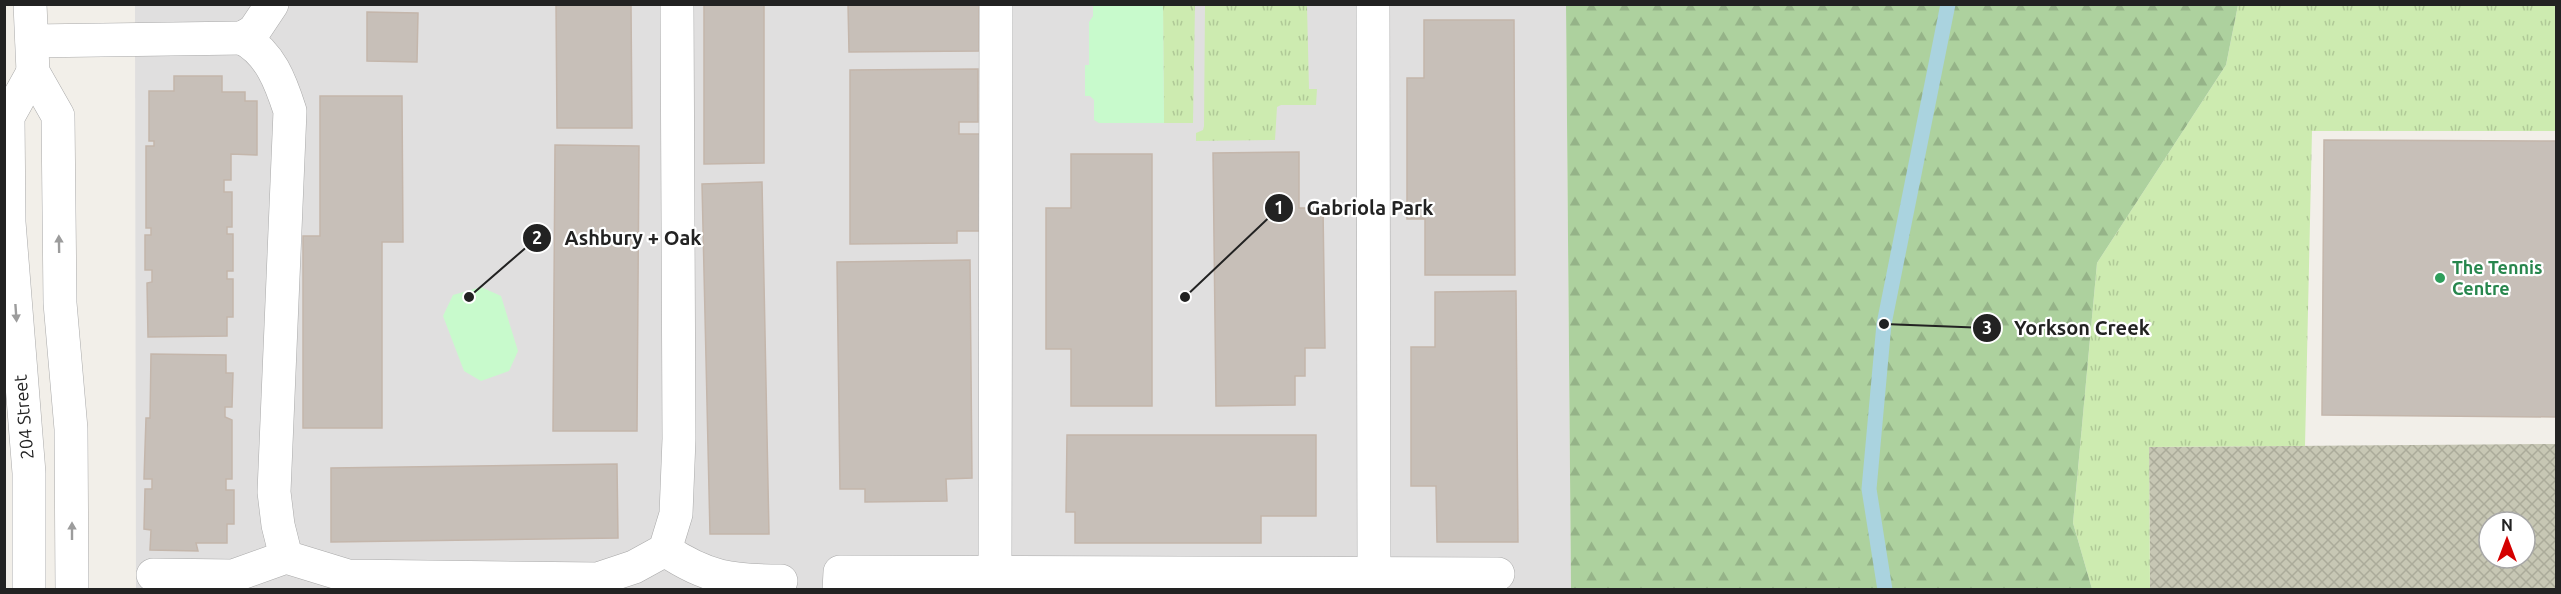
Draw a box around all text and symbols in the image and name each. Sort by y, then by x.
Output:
callout: Gabriola Park [1264,189,1445,227]
text: Gabriola Park [1306,196,1434,219]
text: 1 [1274,197,1284,217]
callout: Ashbury + Oak [522,219,713,257]
text: Ashbury + Oak [564,226,702,249]
text: 2 [532,227,542,247]
one-way arrow [54,235,64,254]
place label: The Tennis Centre [2452,257,2542,298]
marker: The Tennis Centre [2433,271,2447,285]
one-way arrow [11,303,21,322]
callout: Yorkson Creek [1972,309,2162,347]
text: Yorkson Creek [2014,316,2150,339]
text: 3 [1982,317,1992,337]
street label: 204 Street [9,374,37,460]
north arrow [2477,510,2537,570]
text: N [2501,516,2513,534]
one-way arrow [67,522,77,541]

